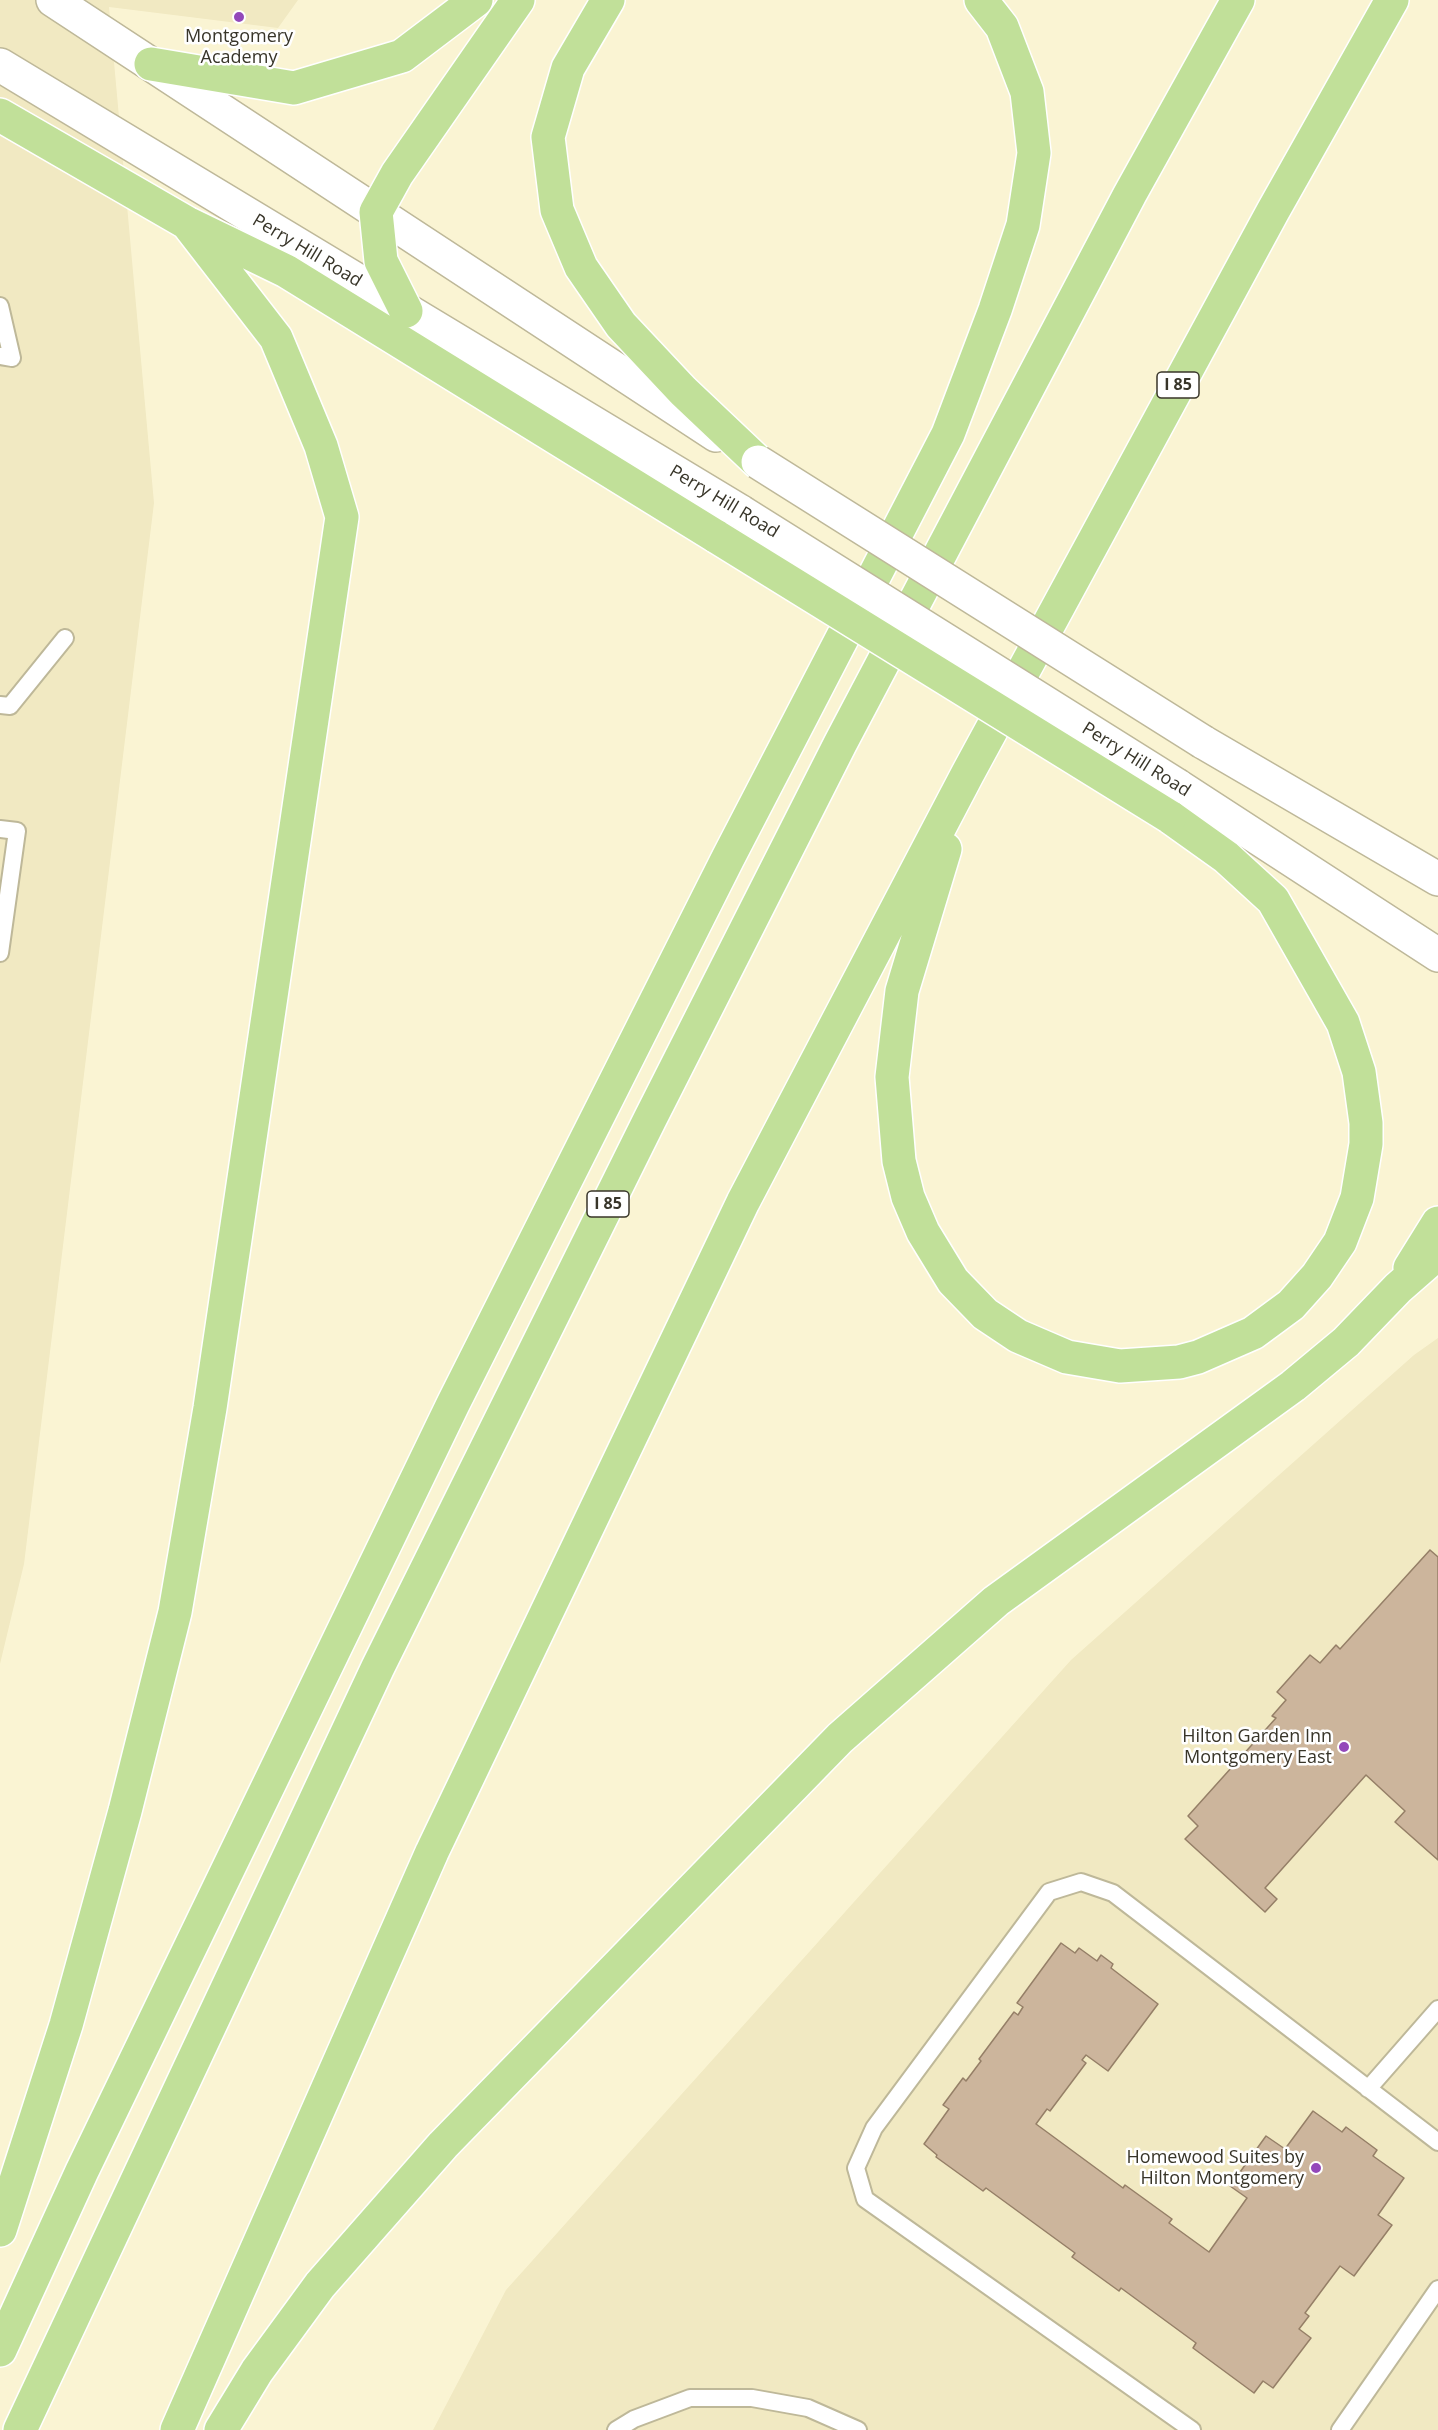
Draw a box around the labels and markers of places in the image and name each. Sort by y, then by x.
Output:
marker: Montgomery Academy [232,10,246,24]
place label: Montgomery Academy [185,26,293,68]
place label: Hilton Garden Inn Montgomery East [1182,1726,1332,1768]
marker: Hilton Garden Inn Montgomery East [1337,1740,1351,1754]
place label: Homewood Suites by Hilton Montgomery [1127,2147,1304,2190]
marker: Homewood Suites by Hilton Montgomery [1309,2161,1323,2175]

